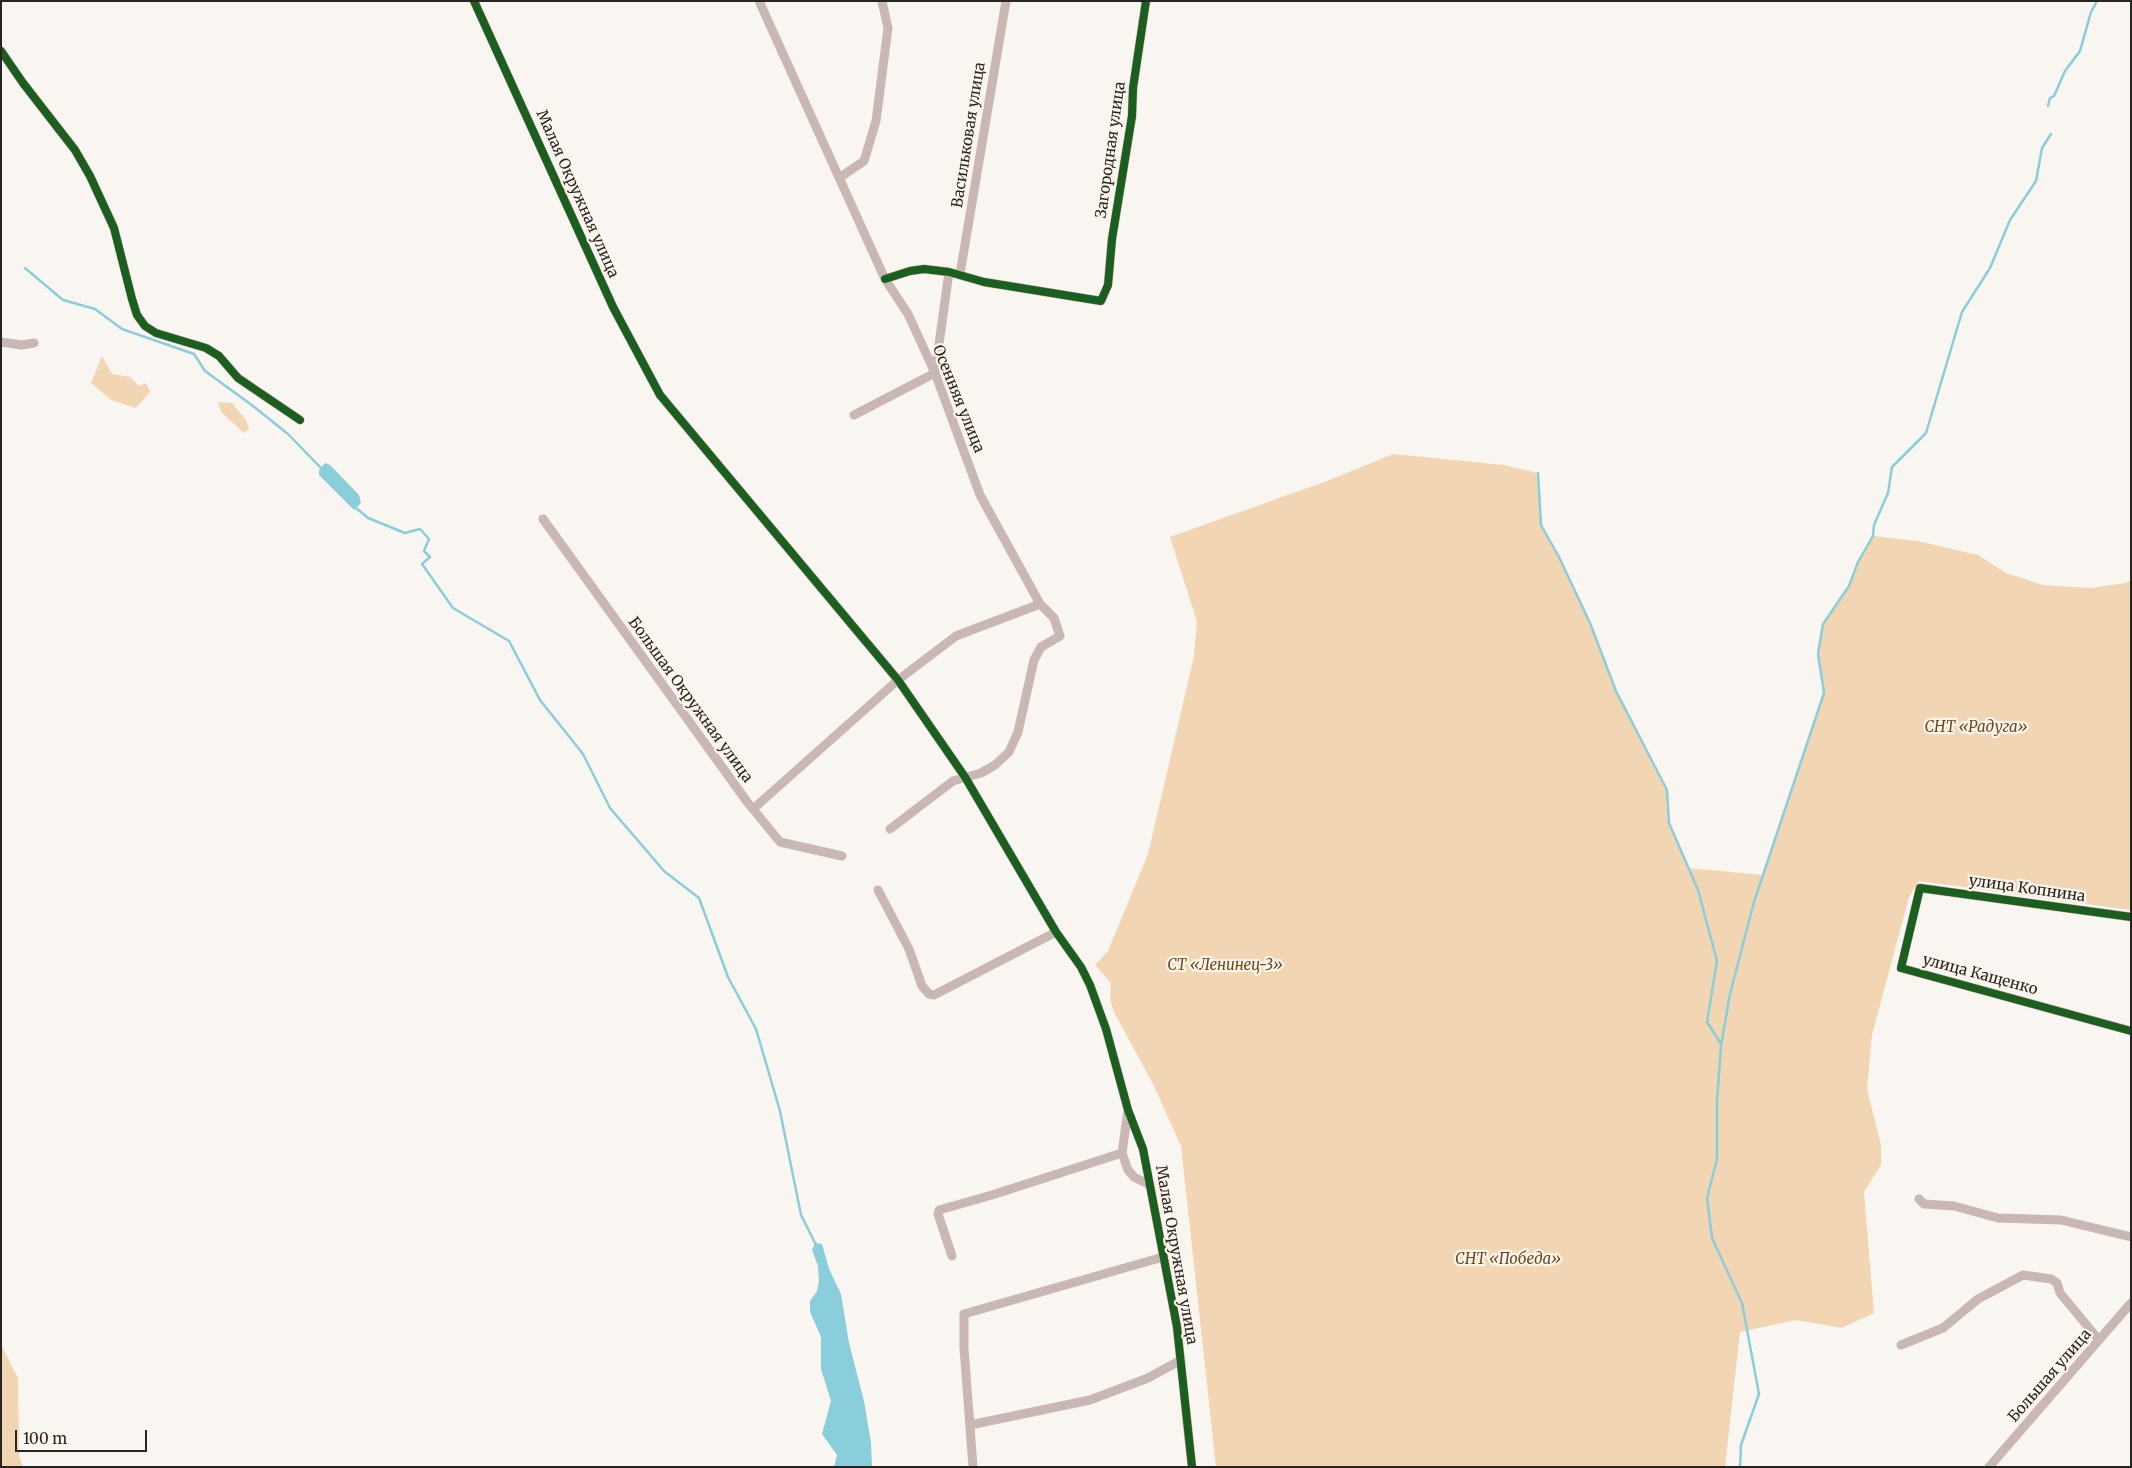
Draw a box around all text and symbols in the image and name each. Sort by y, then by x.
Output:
street label: Васильковая улица [949,61,989,209]
street label: Загородная улица [1092,81,1130,219]
street label: Малая Окружная улица [532,107,622,281]
street label: Осенняя улица [928,343,988,455]
street label: Большая Окружная улица [624,614,756,786]
park label: СНТ «Радуга» [1925,719,2027,737]
street label: улица Копнина [1968,872,2086,906]
street label: улица Кащенко [1920,951,2040,999]
park label: СТ «Ленинец-3» [1167,957,1283,975]
street label: Малая Окружная улица [1151,1164,1201,1346]
park label: СНТ «Победа» [1455,1251,1561,1269]
street label: Большая улица [2005,1326,2095,1426]
scale bar [18,1420,150,1452]
text: 100 m [23,1429,67,1448]

